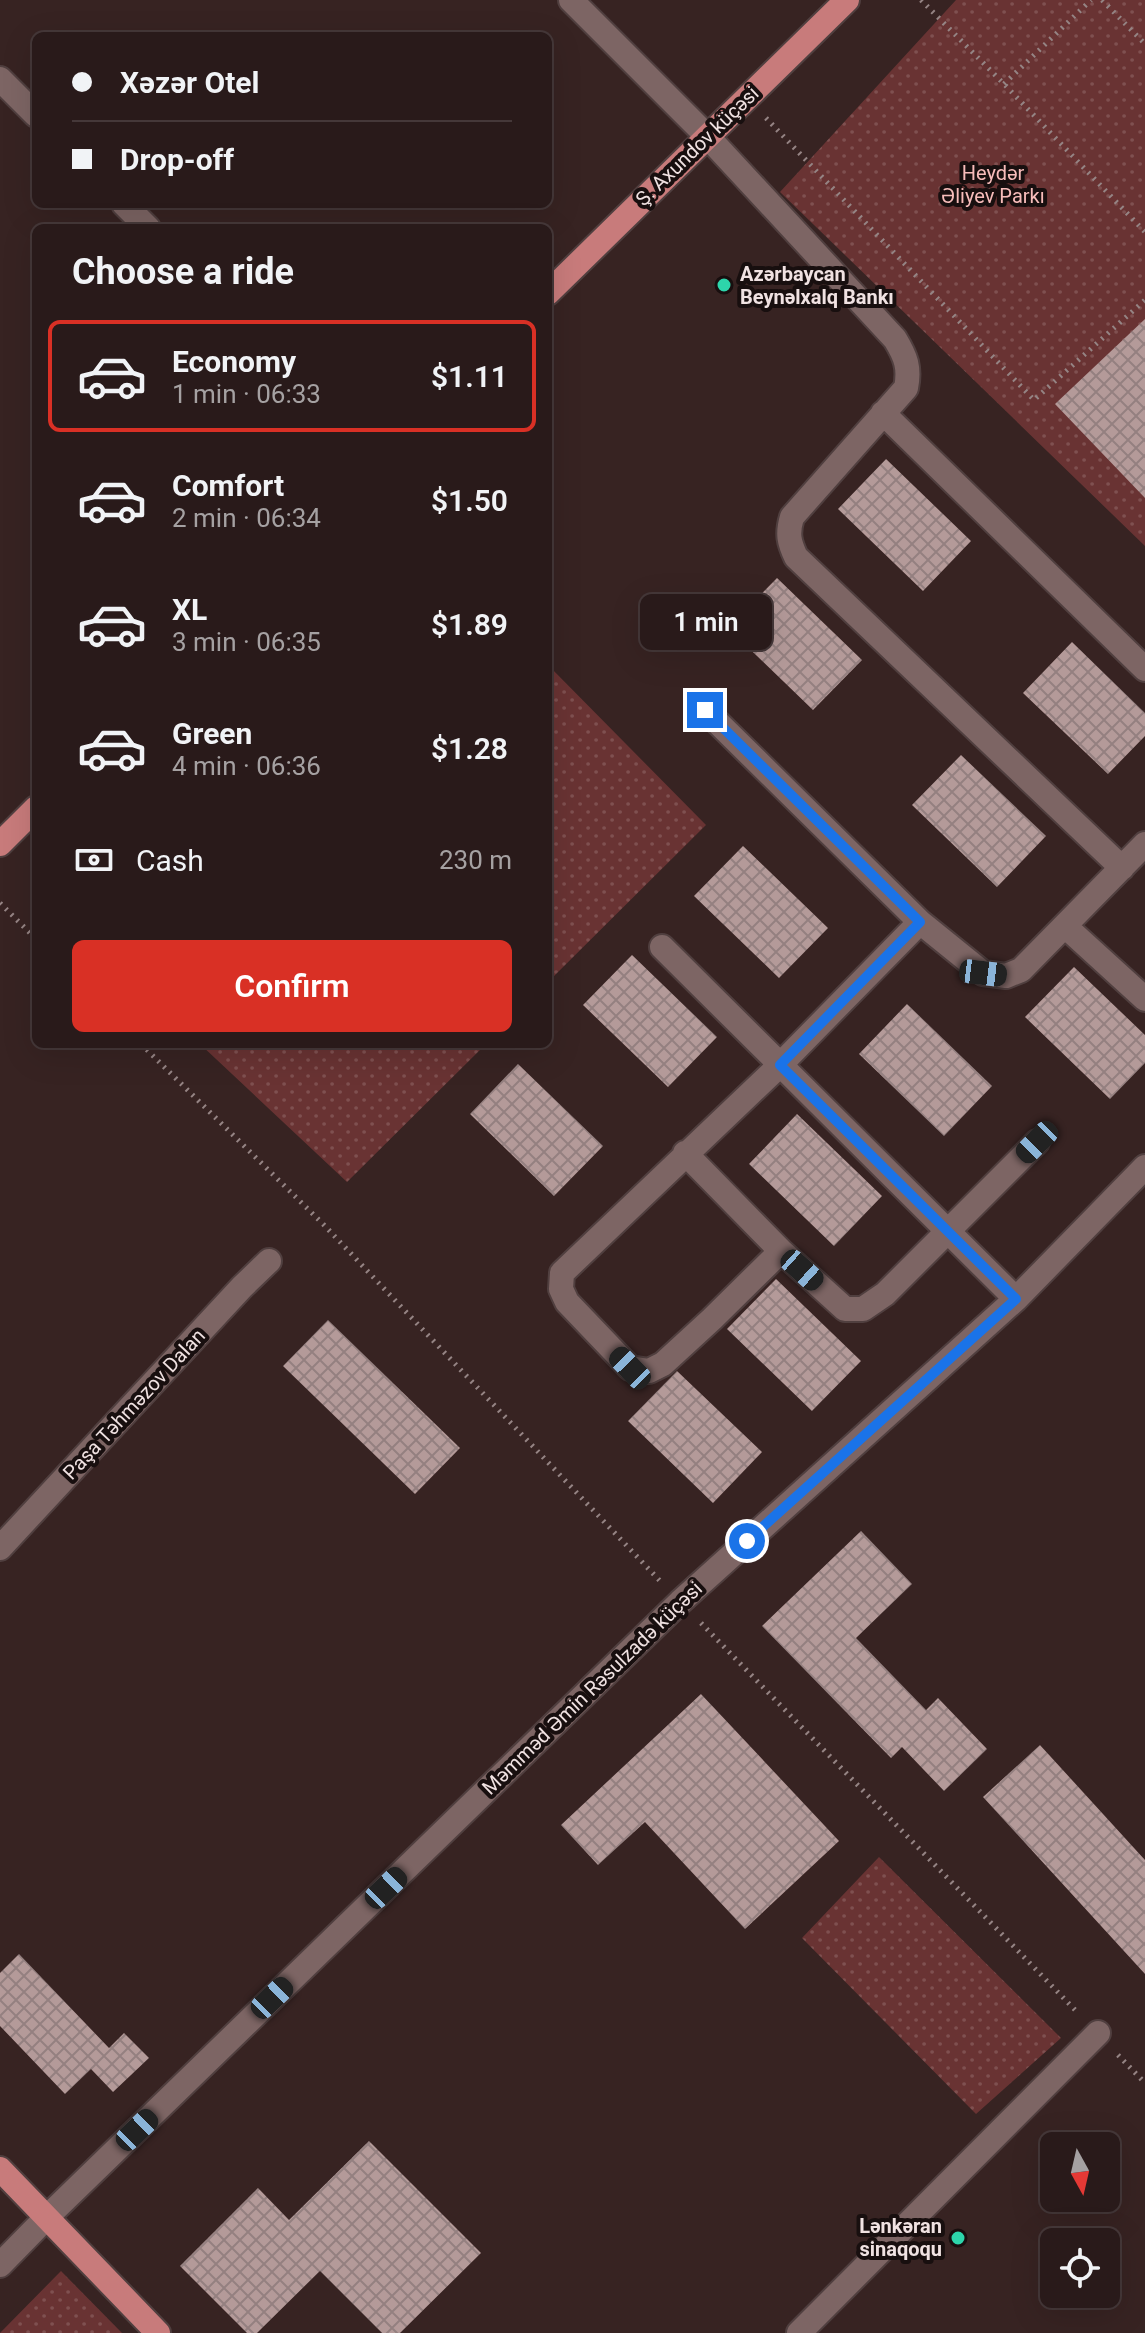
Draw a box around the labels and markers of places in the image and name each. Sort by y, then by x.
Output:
place label: Azərbaycan Beynəlxalq Bankı [740,262,894,309]
marker: Azərbaycan Beynəlxalq Bankı [715,276,733,294]
place label: Lənkəran sinaqoqu [859,2214,942,2261]
marker: Lənkəran sinaqoqu [949,2229,967,2247]

